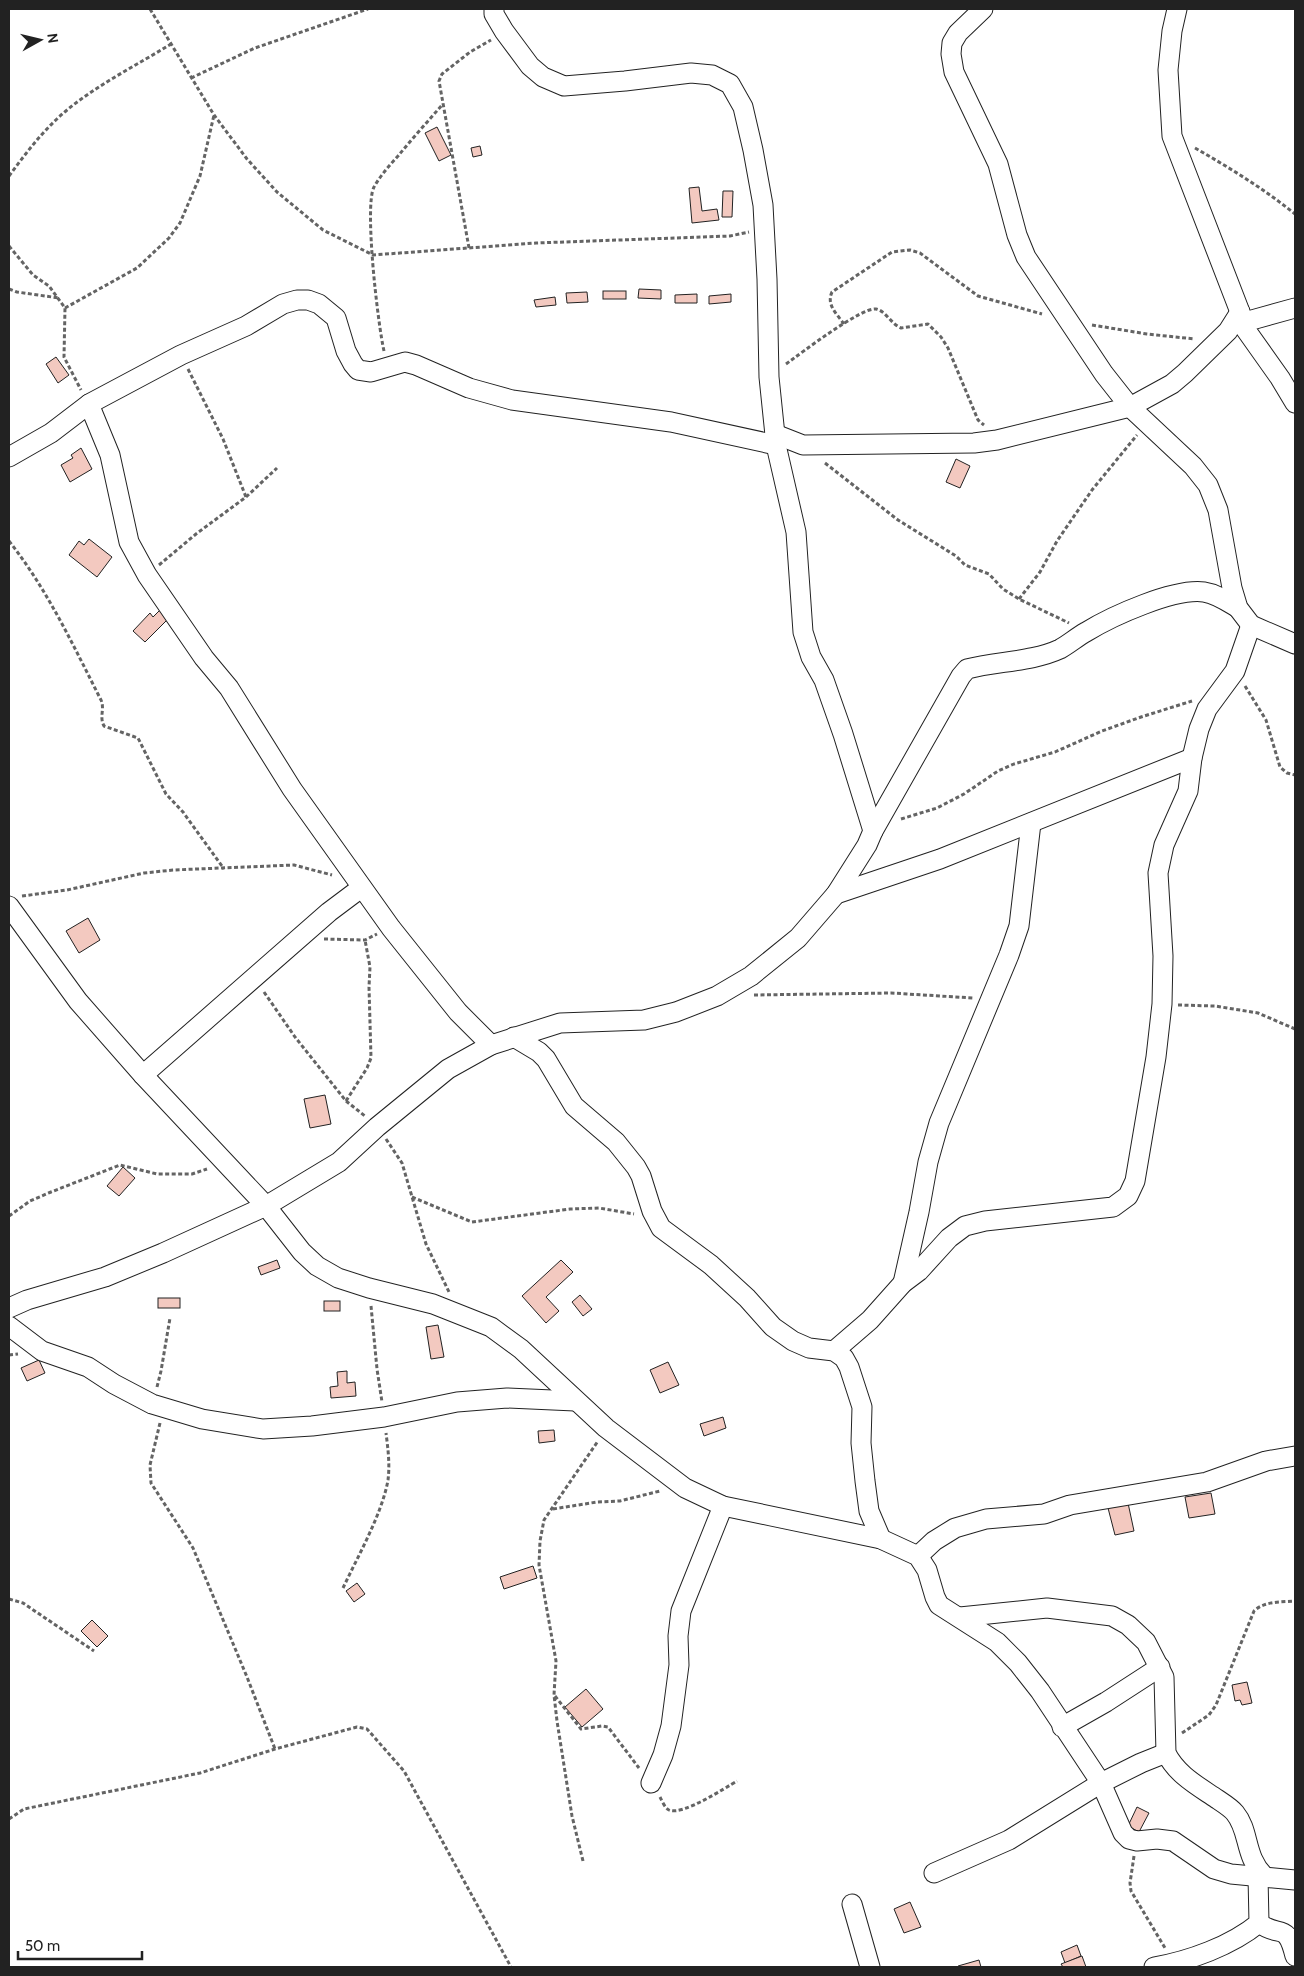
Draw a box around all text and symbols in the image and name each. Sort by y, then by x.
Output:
north arrow [15,15,65,65]
text: N [43,32,62,44]
scale bar [18,1928,141,1960]
text: 50 m [25,1937,60,1955]

